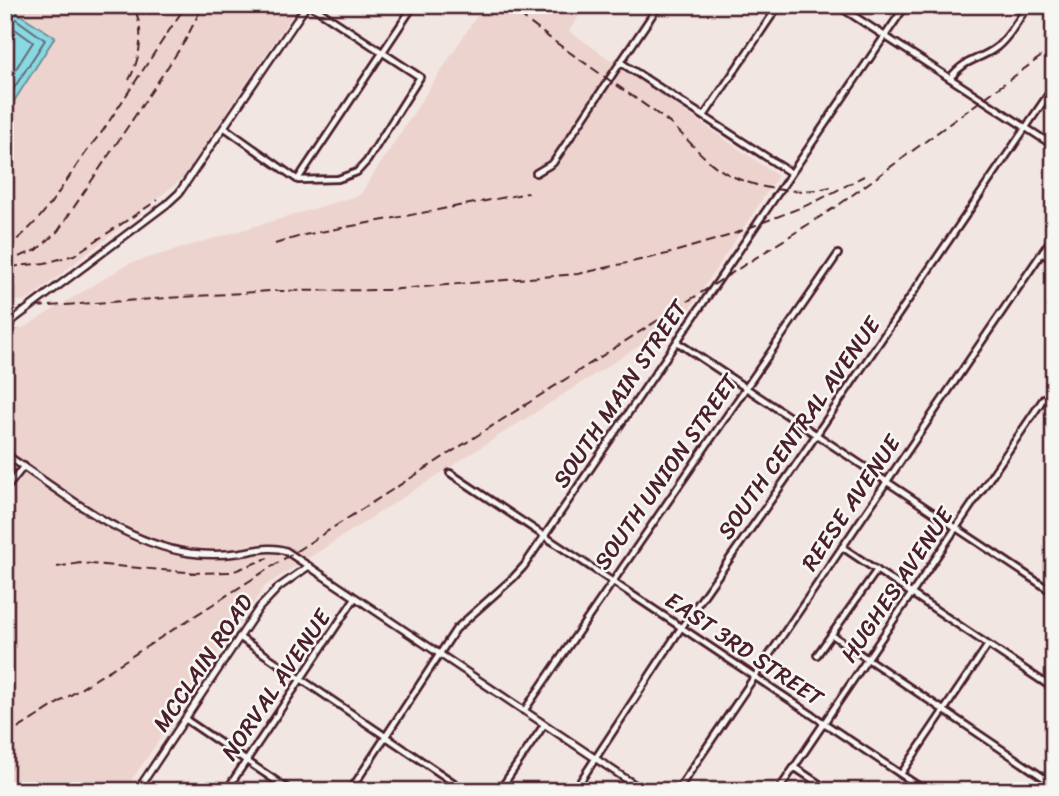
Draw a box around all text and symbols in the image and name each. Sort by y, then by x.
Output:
street label: SOUTH MAIN STREET [542,290,699,497]
street label: SOUTH CENTRAL AVENUE [706,307,892,548]
street label: SOUTH UNION STREET [583,364,750,579]
street label: REESE AVENUE [790,425,913,580]
street label: HUGHES AVENUE [829,498,965,671]
street label: EAST 3RD STREET [656,581,833,718]
street label: MCCLAIN ROAD [141,585,265,740]
street label: NORVAL AVENUE [210,600,343,769]

